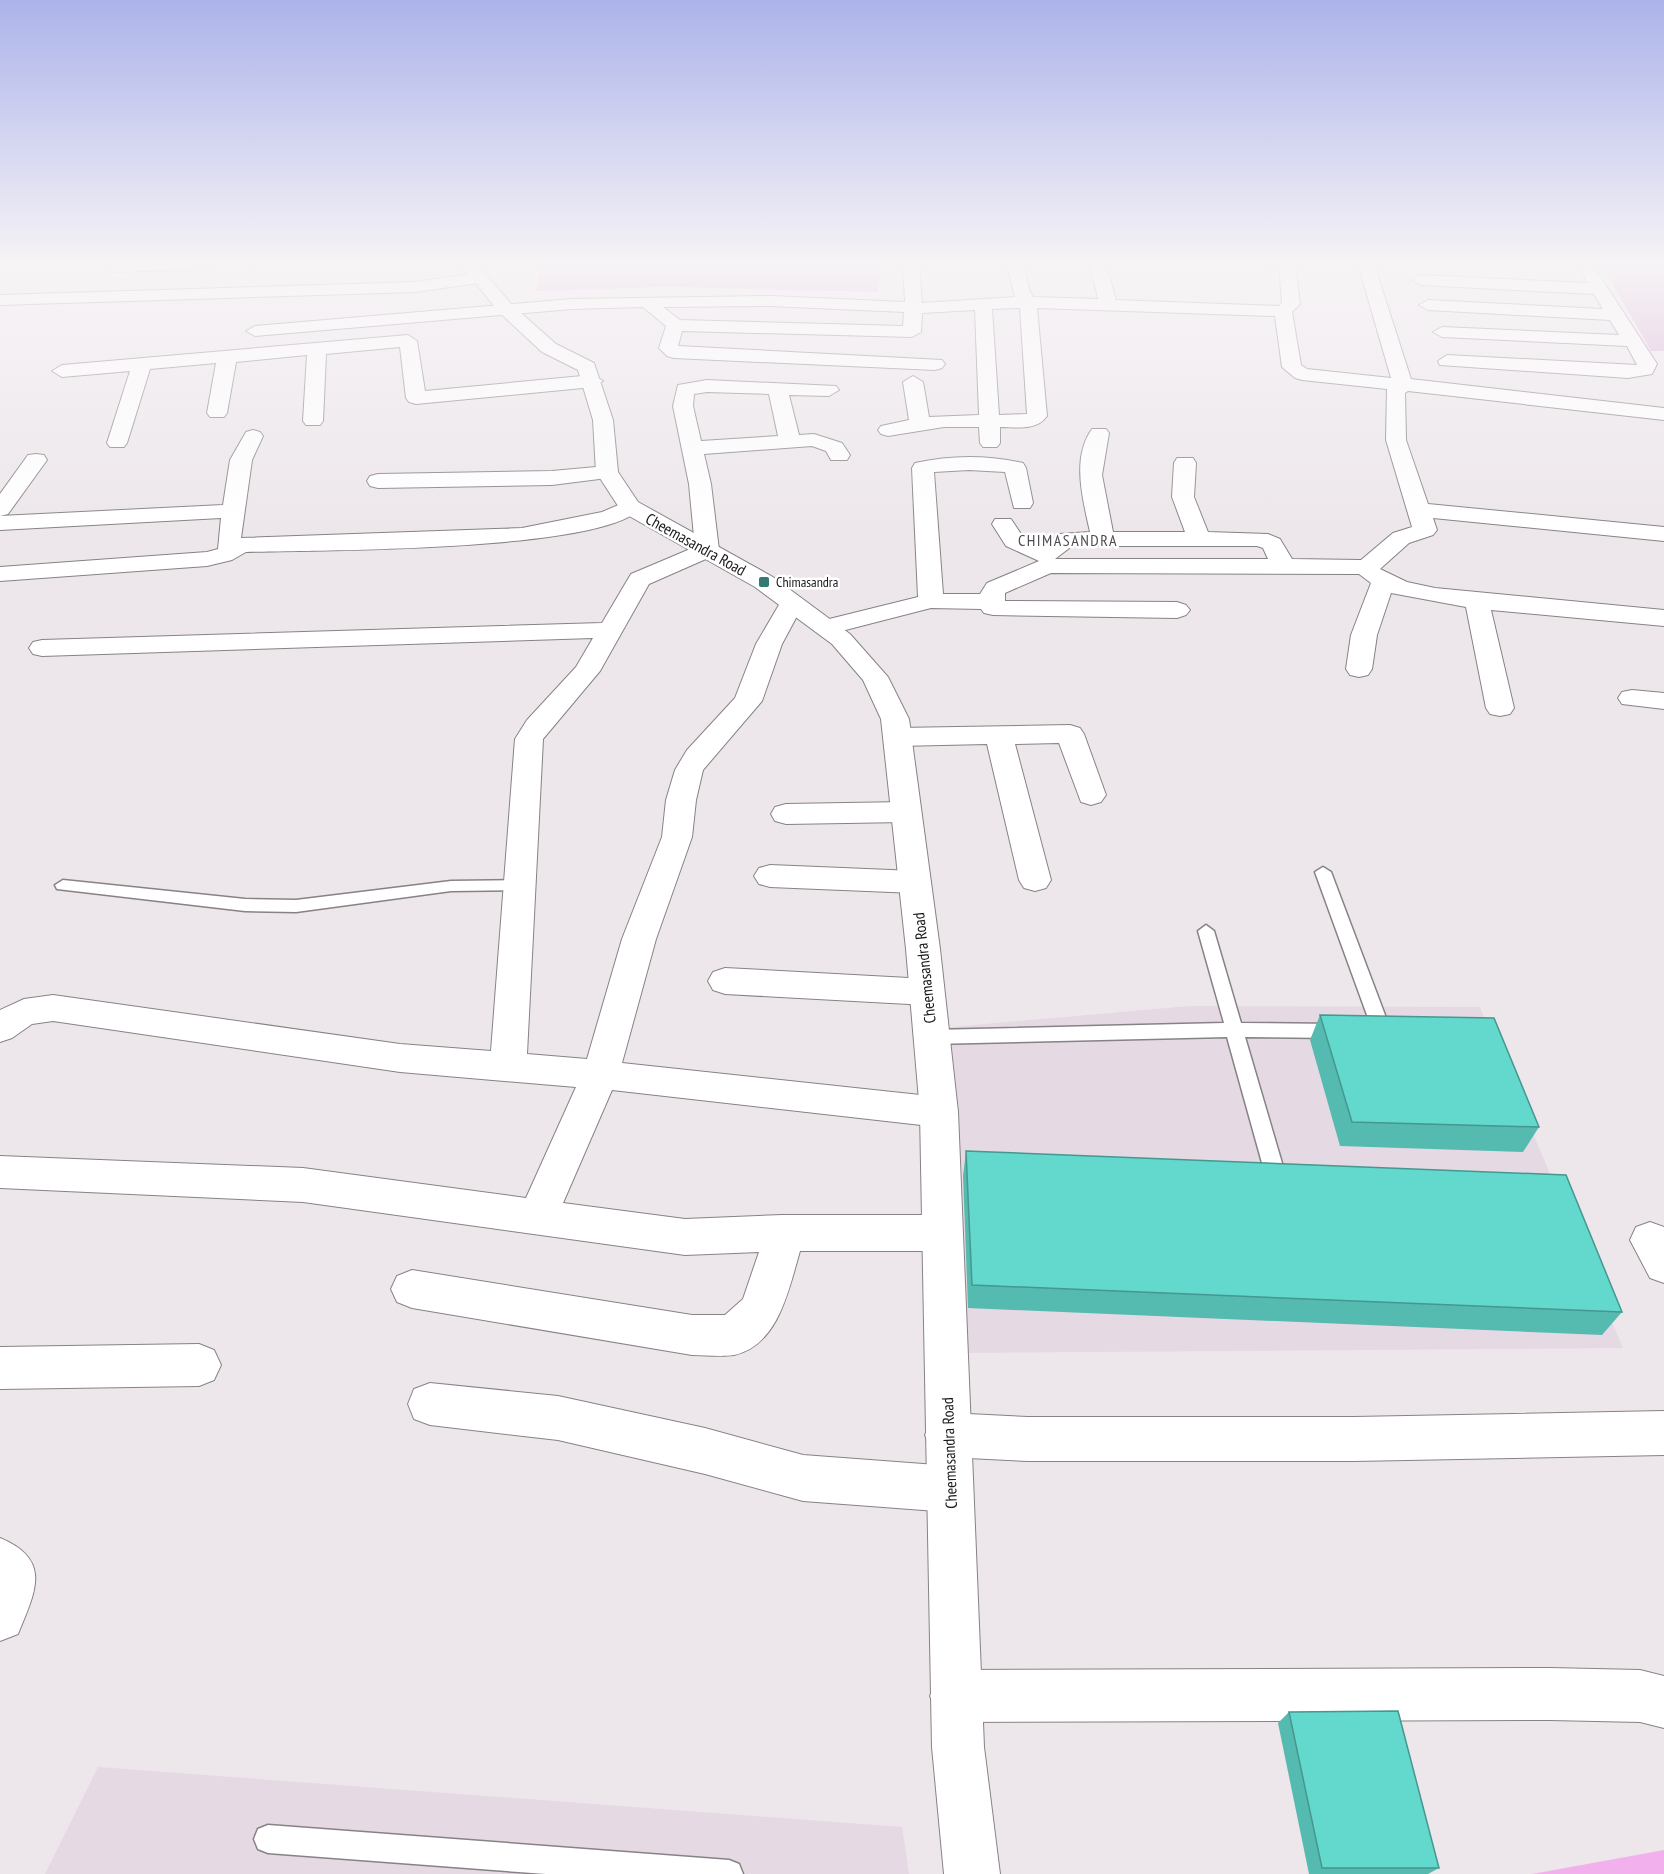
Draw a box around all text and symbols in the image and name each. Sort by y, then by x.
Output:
street label: Cheemasandra Road [642,508,750,580]
district label: CHIMASANDRA [1018,530,1118,550]
place label: Chimasandra [776,573,838,591]
marker: Chimasandra [757,575,771,589]
street label: Cheemasandra Road [908,911,940,1024]
street label: Cheemasandra Road [937,1397,961,1509]

